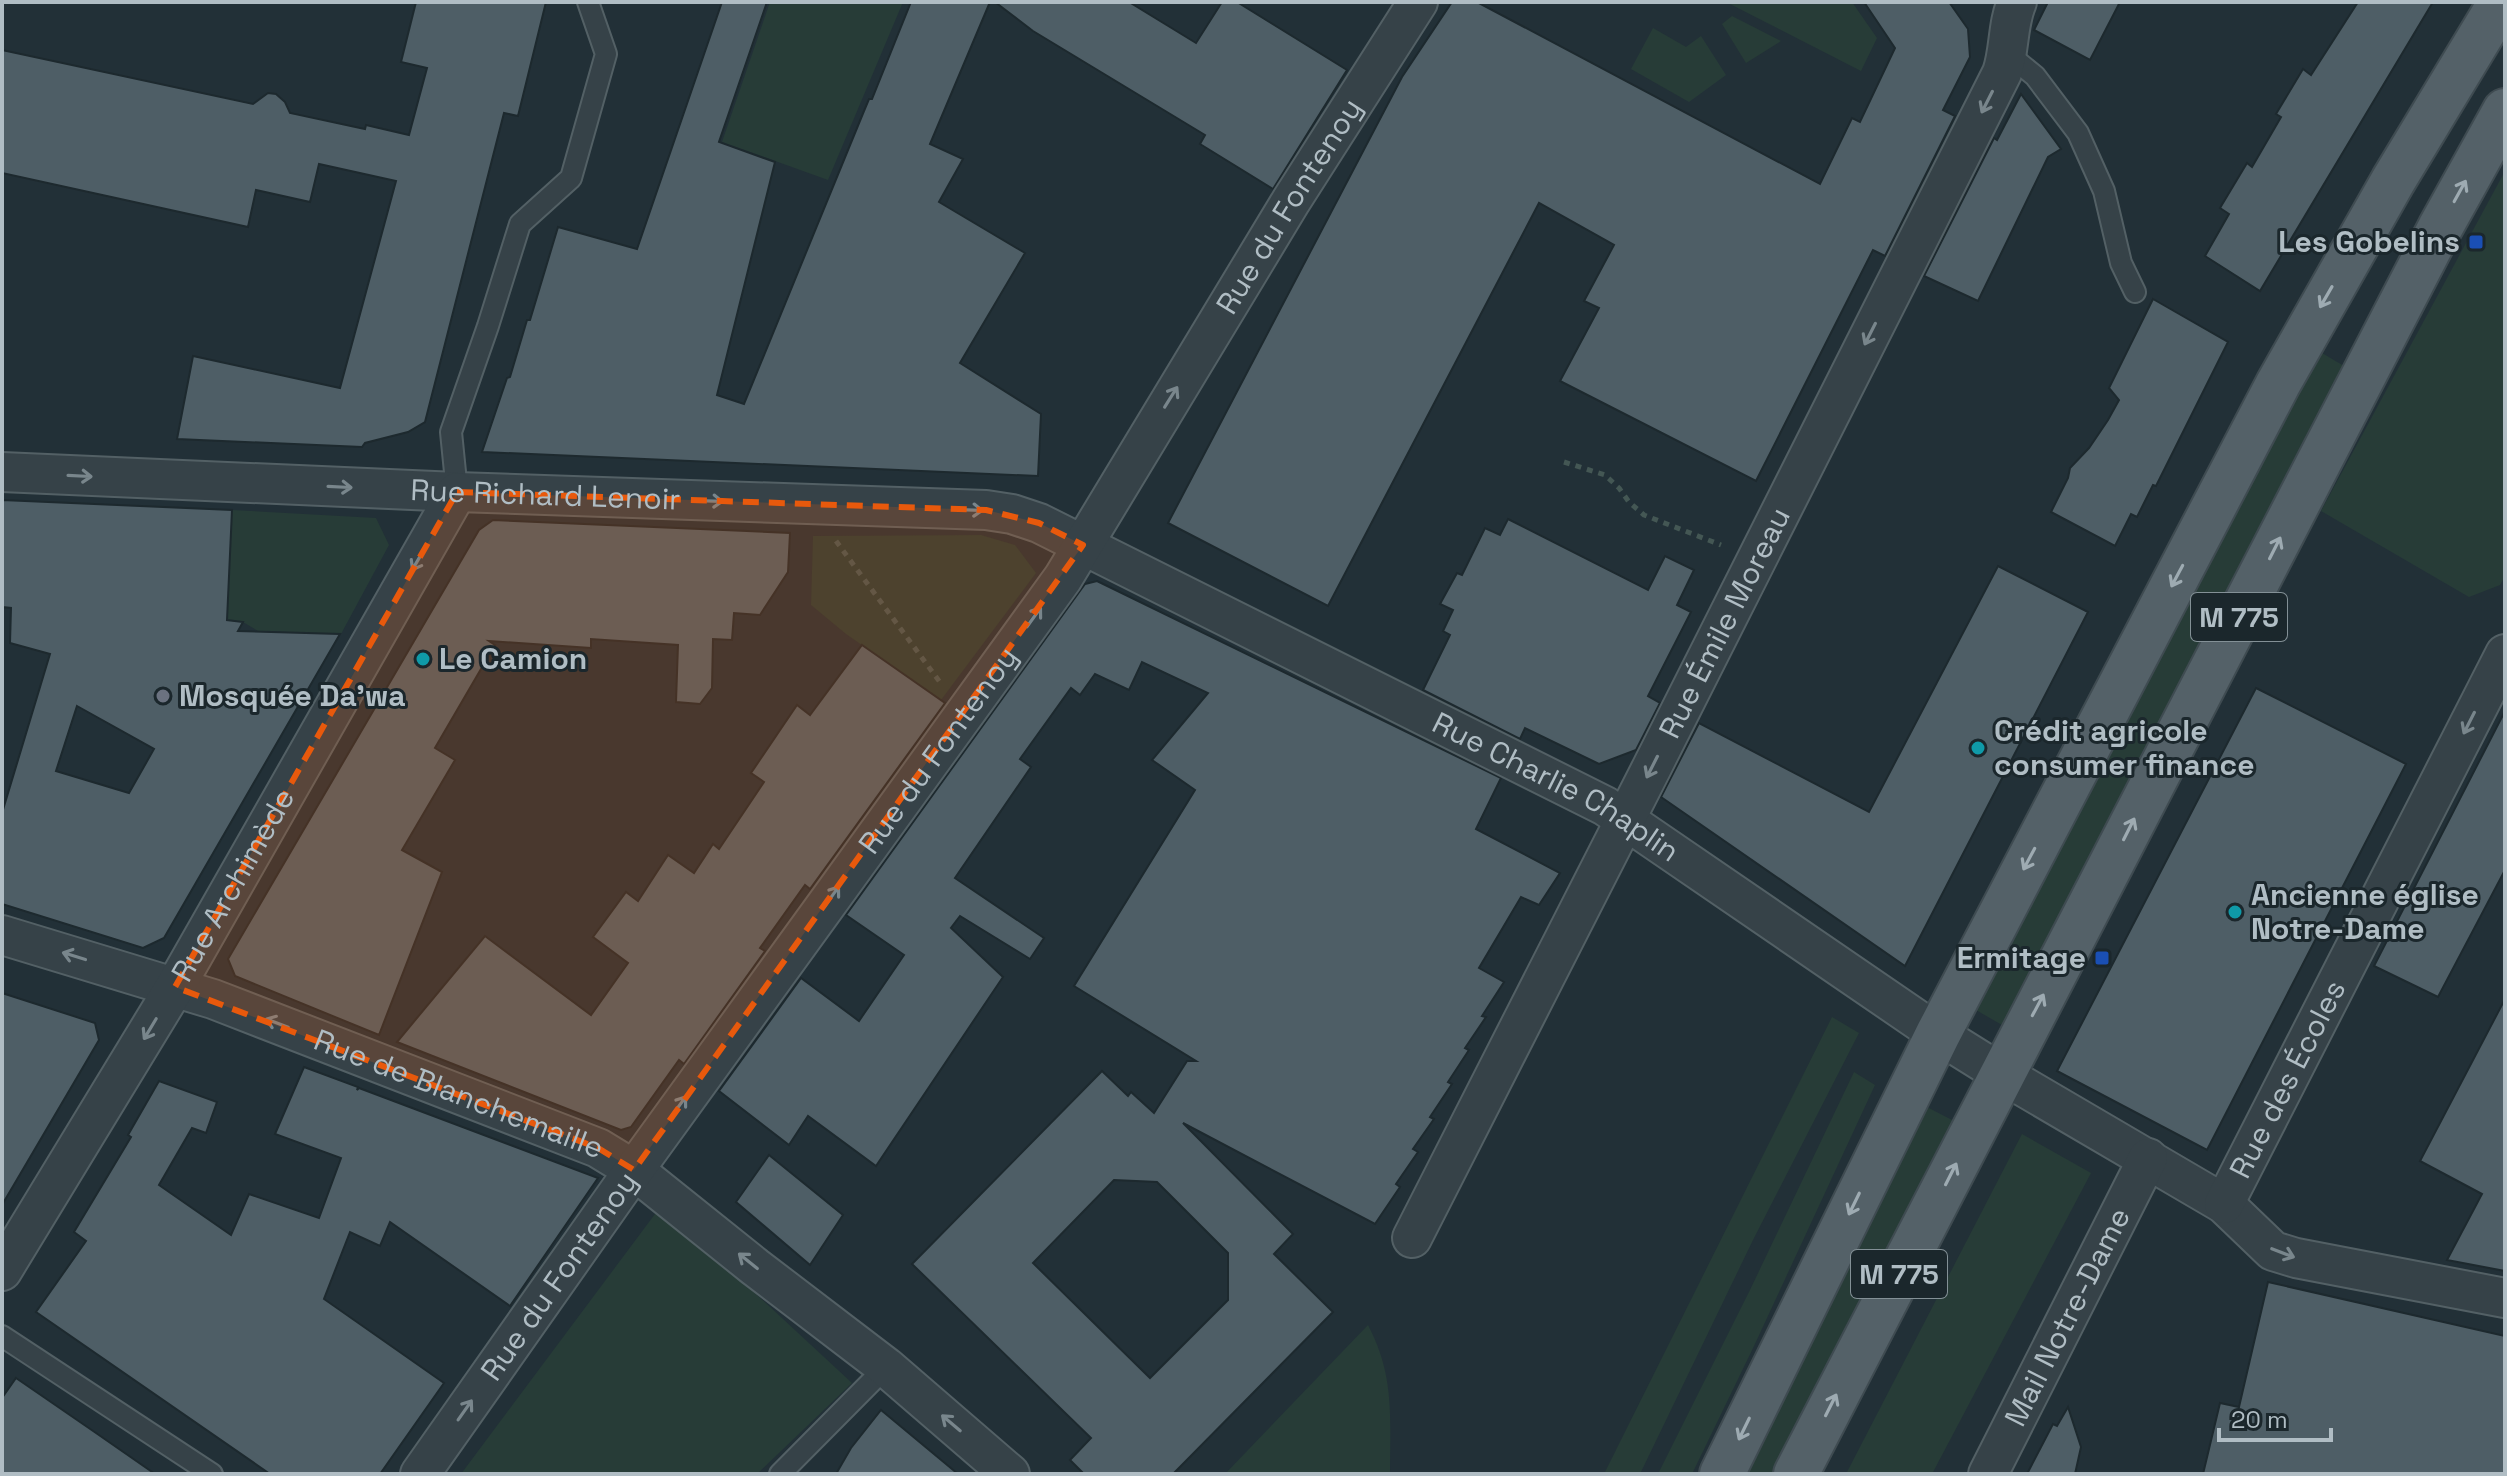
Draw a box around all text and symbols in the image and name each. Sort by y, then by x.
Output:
one-way arrow [1979,90,1995,114]
street label: Rue du Fontenoy [1207,91,1371,321]
one-way arrow [2453,180,2469,204]
place label: Les Gobelins [2278,222,2460,261]
marker: Les Gobelins [2467,233,2485,251]
one-way arrow [2318,285,2333,309]
one-way arrow [1861,322,1877,346]
one-way arrow [1163,386,1179,409]
one-way arrow [66,468,93,483]
street label: Rue Richard Lenoir [410,470,681,519]
one-way arrow [326,480,353,495]
one-way arrow [697,494,724,509]
street label: Rue Émile Moreau [1650,501,1799,745]
one-way arrow [957,502,984,517]
one-way arrow [2267,537,2283,561]
one-way arrow [410,548,426,571]
one-way arrow [2168,564,2184,587]
road number: M 775 [2191,593,2287,641]
one-way arrow [1026,607,1042,629]
place label: Le Camion [439,639,587,678]
street label: Rue du Fontenoy [849,639,1026,862]
marker: Le Camion [414,650,432,668]
place label: Mosquée Da'wa [179,676,406,715]
marker: Mosquée Da'wa [154,687,172,705]
street label: Rue Charlie Chaplin [1426,703,1687,870]
place label: Crédit agricole consumer finance [1994,711,2254,784]
one-way arrow [2461,711,2477,735]
marker: Crédit agricole consumer finance [1969,739,1987,757]
one-way arrow [1644,754,1660,778]
street label: Rue Archimède [162,781,303,988]
one-way arrow [2122,818,2138,842]
one-way arrow [2021,846,2037,870]
place label: Ancienne église Notre-Dame [2251,875,2479,948]
one-way arrow [823,886,840,907]
marker: Ancienne église Notre-Dame [2226,903,2244,921]
place label: Ermitage [1957,938,2086,977]
one-way arrow [61,948,87,963]
marker: Ermitage [2093,949,2111,967]
street label: Rue des Écoles [2220,973,2354,1185]
one-way arrow [2031,993,2047,1017]
one-way arrow [265,1015,290,1030]
one-way arrow [141,1017,157,1040]
street label: Rue de Blanchemaille [309,1020,609,1167]
one-way arrow [671,1096,688,1118]
one-way arrow [1943,1162,1959,1186]
street label: Rue du Fontenoy [472,1164,646,1388]
one-way arrow [1846,1191,1861,1215]
street label: Mail Notre-Dame [1995,1201,2139,1433]
one-way arrow [2270,1247,2295,1261]
road number: M 775 [1851,1250,1947,1298]
one-way arrow [738,1252,759,1270]
scale bar [2219,1392,2331,1442]
one-way arrow [1824,1393,1840,1417]
one-way arrow [457,1400,473,1422]
text: 20 m [2231,1404,2288,1435]
one-way arrow [942,1414,962,1432]
one-way arrow [1735,1417,1751,1441]

